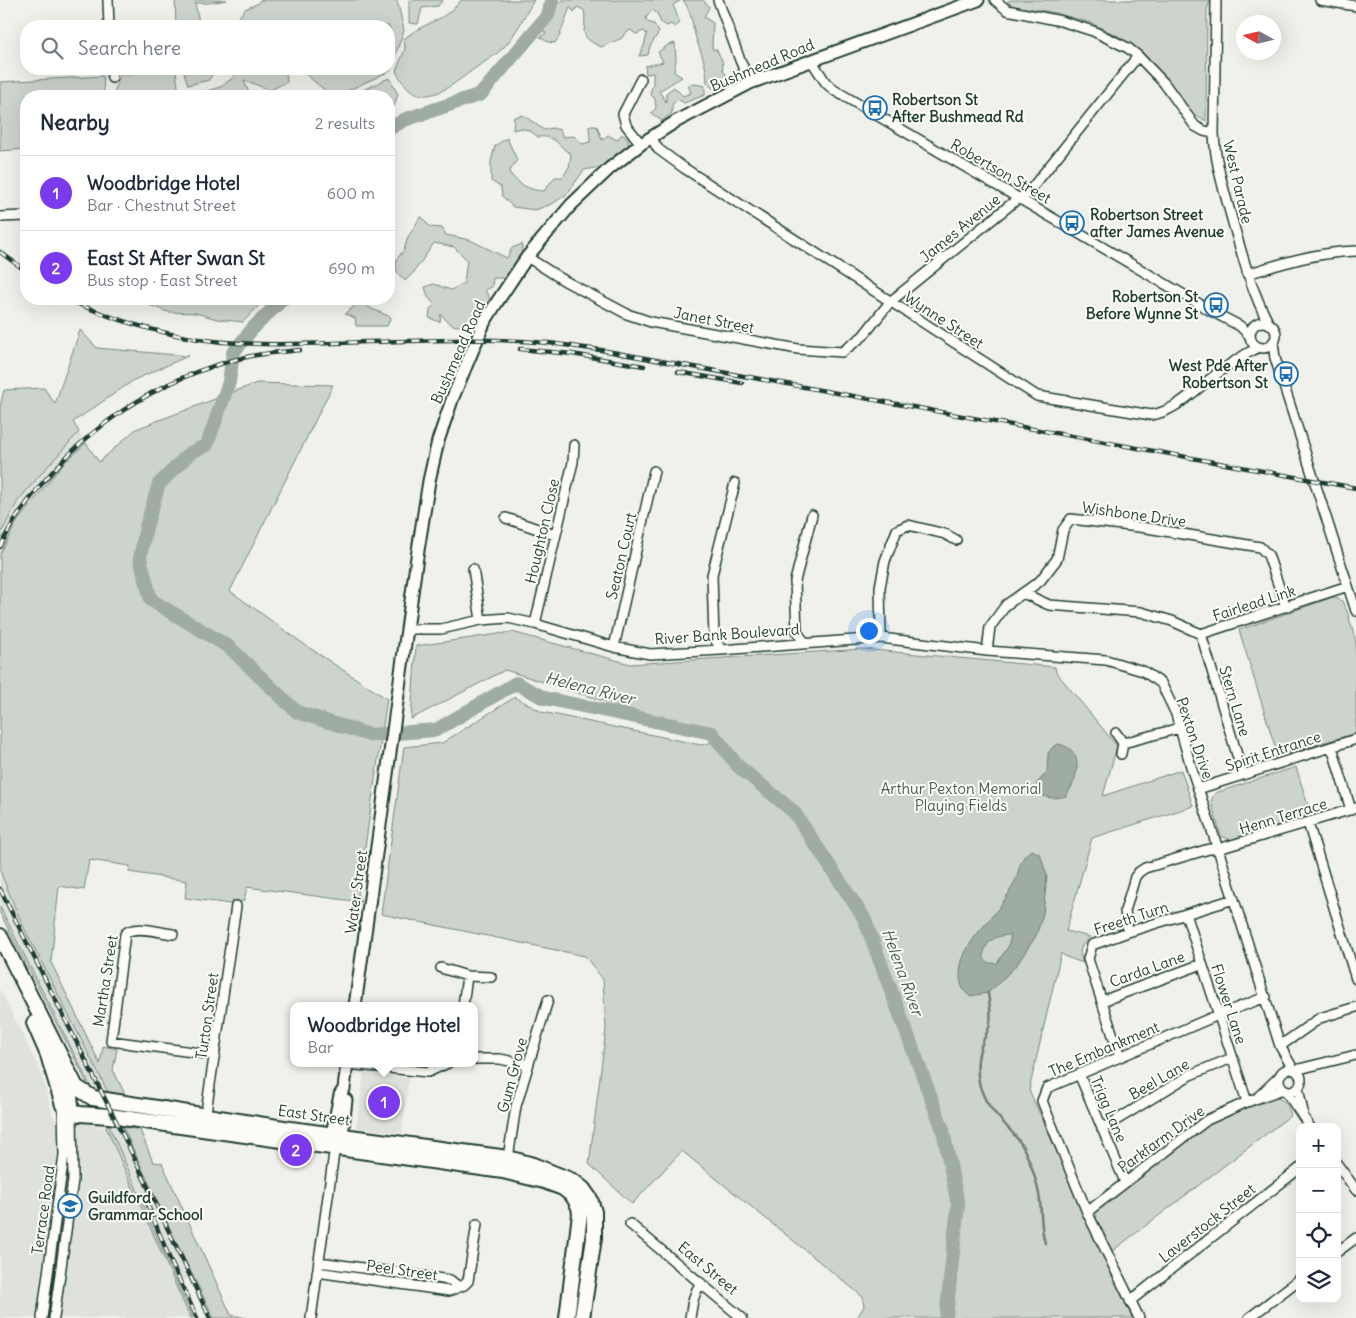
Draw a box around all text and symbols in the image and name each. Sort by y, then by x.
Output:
north arrow [1236,15,1281,60]
search box [20,20,395,75]
icon: search [38,34,66,62]
street label: Bushmead Road [707,34,817,96]
text: Search here [78,36,181,60]
place label: Robertson St After Bushmead Rd [892,90,1024,126]
bus stop icon: Robertson St After Bushmead Rd [862,95,888,121]
text: Nearby [40,109,110,136]
text: 2 results [315,113,375,133]
street label: Robertson Street [947,135,1055,207]
street label: West Parade [1219,138,1257,226]
text: Woodbridge Hotel [87,171,240,195]
text: 1 [53,183,59,203]
text: 600 m [327,183,375,203]
street label: James Avenue [916,190,1004,266]
text: Bar · Chestnut Street [87,195,236,215]
place label: Robertson Street after James Avenue [1090,205,1224,241]
bus stop icon: Robertson Street after James Avenue [1059,210,1085,236]
text: East St After Swan St [87,246,265,270]
text: 2 [52,258,60,278]
text: 690 m [328,258,375,278]
text: Bus stop · East Street [87,270,237,290]
street label: Wynne Street [901,287,987,353]
place label: Robertson St Before Wynne St [1086,287,1199,324]
bus stop icon: Robertson St Before Wynne St [1203,292,1229,318]
street label: Bushmead Road [427,297,489,407]
street label: Janet Street [672,303,756,337]
place label: West Pde After Robertson St [1169,356,1269,392]
bus stop icon: West Pde After Robertson St [1273,361,1299,387]
street label: Houghton Close [521,477,563,585]
street label: Wishbone Drive [1081,497,1187,531]
street label: Seaton Court [602,511,640,601]
street label: Fairlead Link [1210,581,1298,625]
your location [856,618,882,644]
street label: River Bank Boulevard [654,619,800,649]
street label: Stern Lane [1215,663,1255,739]
water label: Helena River [543,667,639,709]
street label: Pexton Drive [1172,695,1218,781]
street label: Spirit Entrance [1223,727,1323,775]
park label: Arthur Pexton Memorial Playing Fields [881,779,1041,815]
street label: Henn Terrace [1237,794,1329,838]
street label: Water Street [341,849,371,935]
street label: Freeth Turn [1091,897,1171,939]
water label: Helena River [878,926,929,1021]
street label: Martha Street [88,934,122,1028]
street label: Carda Lane [1107,947,1187,991]
street label: Flower Lane [1207,961,1251,1047]
street label: Turton Street [192,971,222,1061]
popup [290,1002,478,1067]
text: Woodbridge Hotel [307,1013,461,1037]
street label: The Embankment [1046,1017,1162,1081]
street label: Gum Grove [493,1035,531,1115]
text: Bar [307,1037,334,1057]
street label: Beel Lane [1126,1054,1192,1104]
street label: Trigg Lane [1087,1073,1131,1145]
pin: 1 [368,1083,400,1121]
street label: East Street [277,1101,351,1129]
street label: Parkfarm Drive [1114,1101,1208,1177]
map controls [1296,1123,1341,1303]
button: + [1296,1123,1341,1168]
pin: 2 [280,1131,312,1169]
street label: Terrace Road [27,1164,59,1256]
button: − [1296,1168,1341,1213]
street label: Laverstock Street [1155,1179,1259,1267]
place label: Guildford Grammar School [88,1188,203,1224]
school or university icon: Guildford Grammar School [57,1193,83,1219]
button: locate [1296,1213,1341,1258]
street label: East Street [674,1237,742,1299]
street label: Peel Street [365,1256,439,1284]
button: layers [1296,1258,1341,1303]

